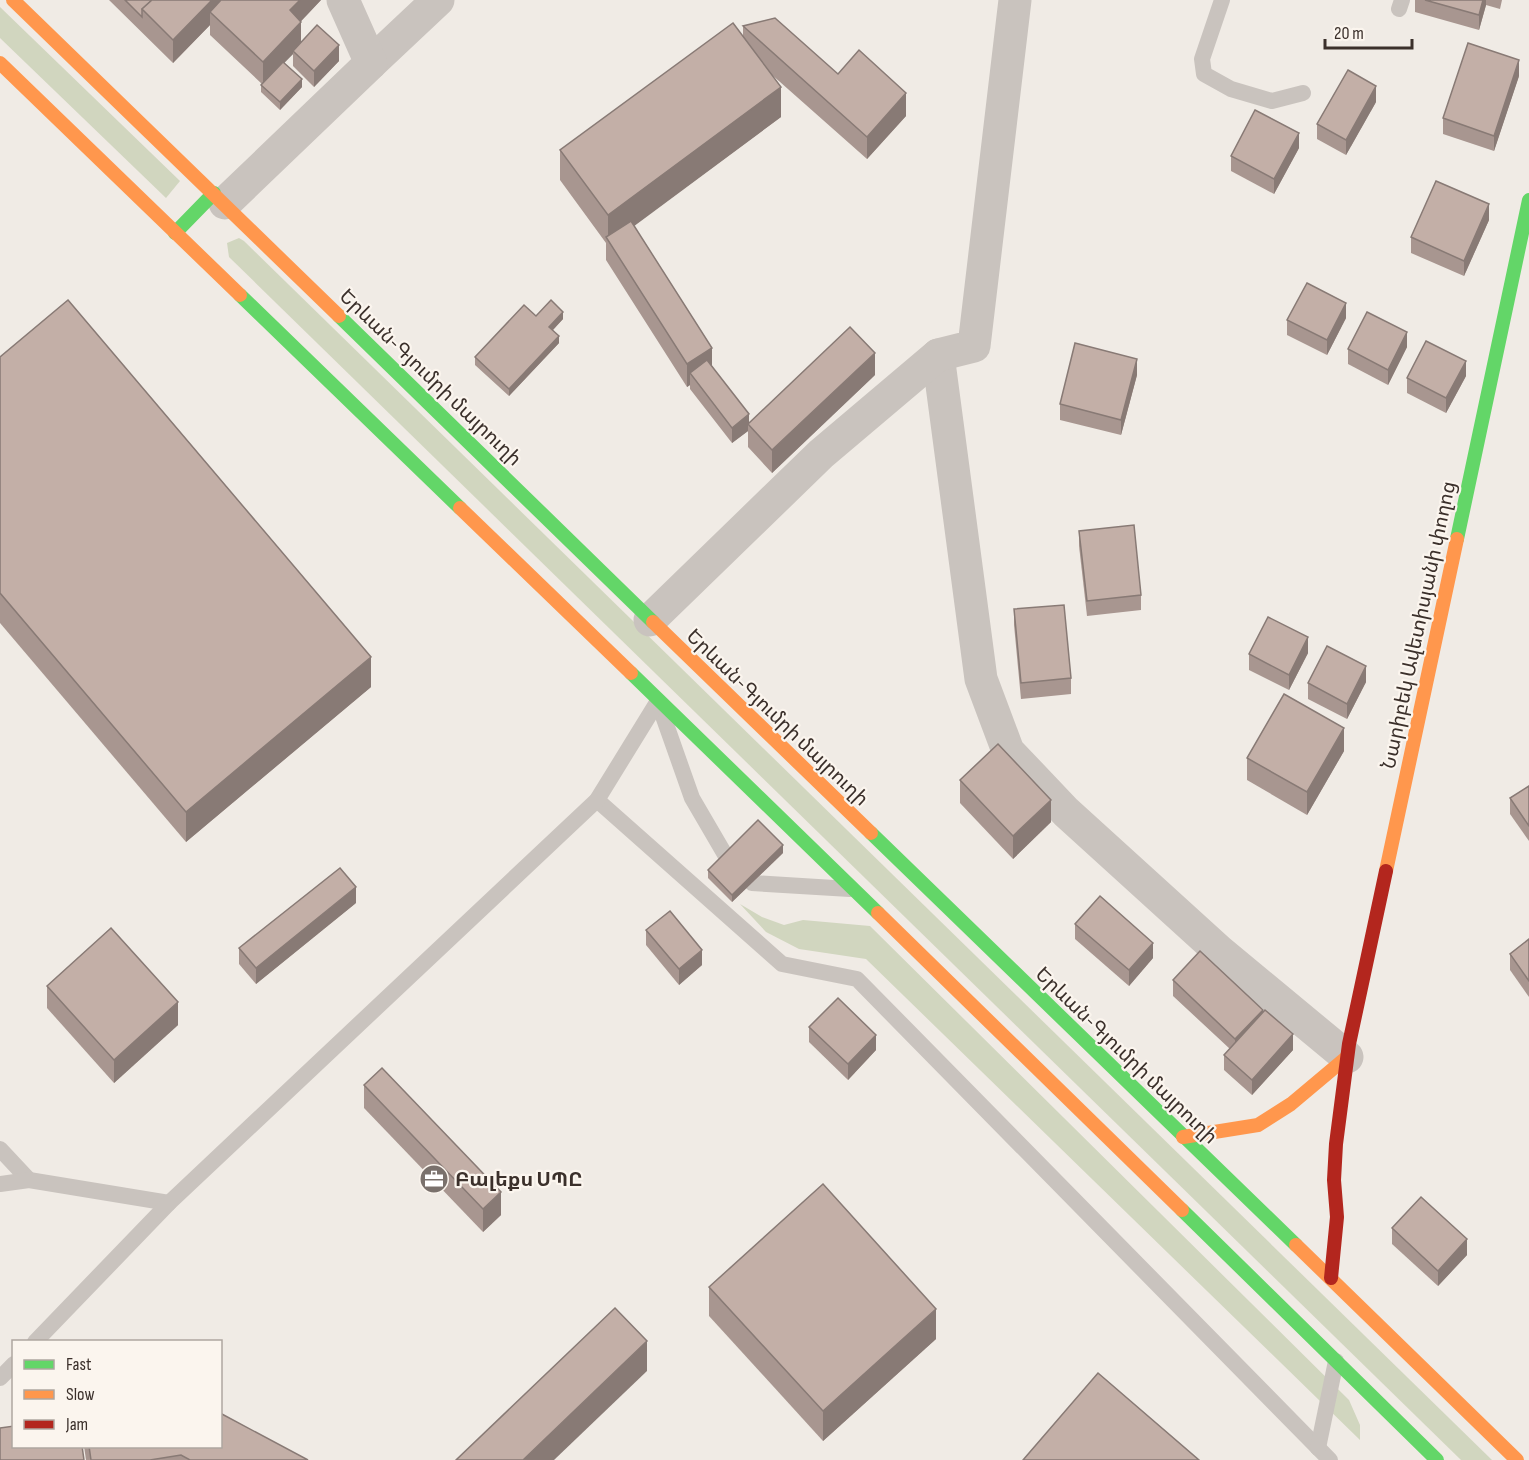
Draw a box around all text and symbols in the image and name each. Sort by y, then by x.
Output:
scale bar [1325,12,1412,50]
text: 20 m [1334,23,1364,44]
street label: Երևան-Գյումրի մայրուղի [334,284,526,471]
street label: Նարիբեկ Ավետիսյանի փողոց [1377,479,1461,771]
street label: Երևան-Գյումրի մայրուղի [681,624,873,811]
street label: Երևան-Գյումրի մայրուղի [1030,962,1222,1149]
office icon: Բալեքս ՍՊԸ [418,1163,450,1195]
place label: Բալեքս ՍՊԸ [455,1168,583,1192]
legend [12,1340,222,1448]
text: Fast [66,1354,92,1375]
text: Slow [66,1384,95,1405]
text: Jam [65,1414,88,1435]

